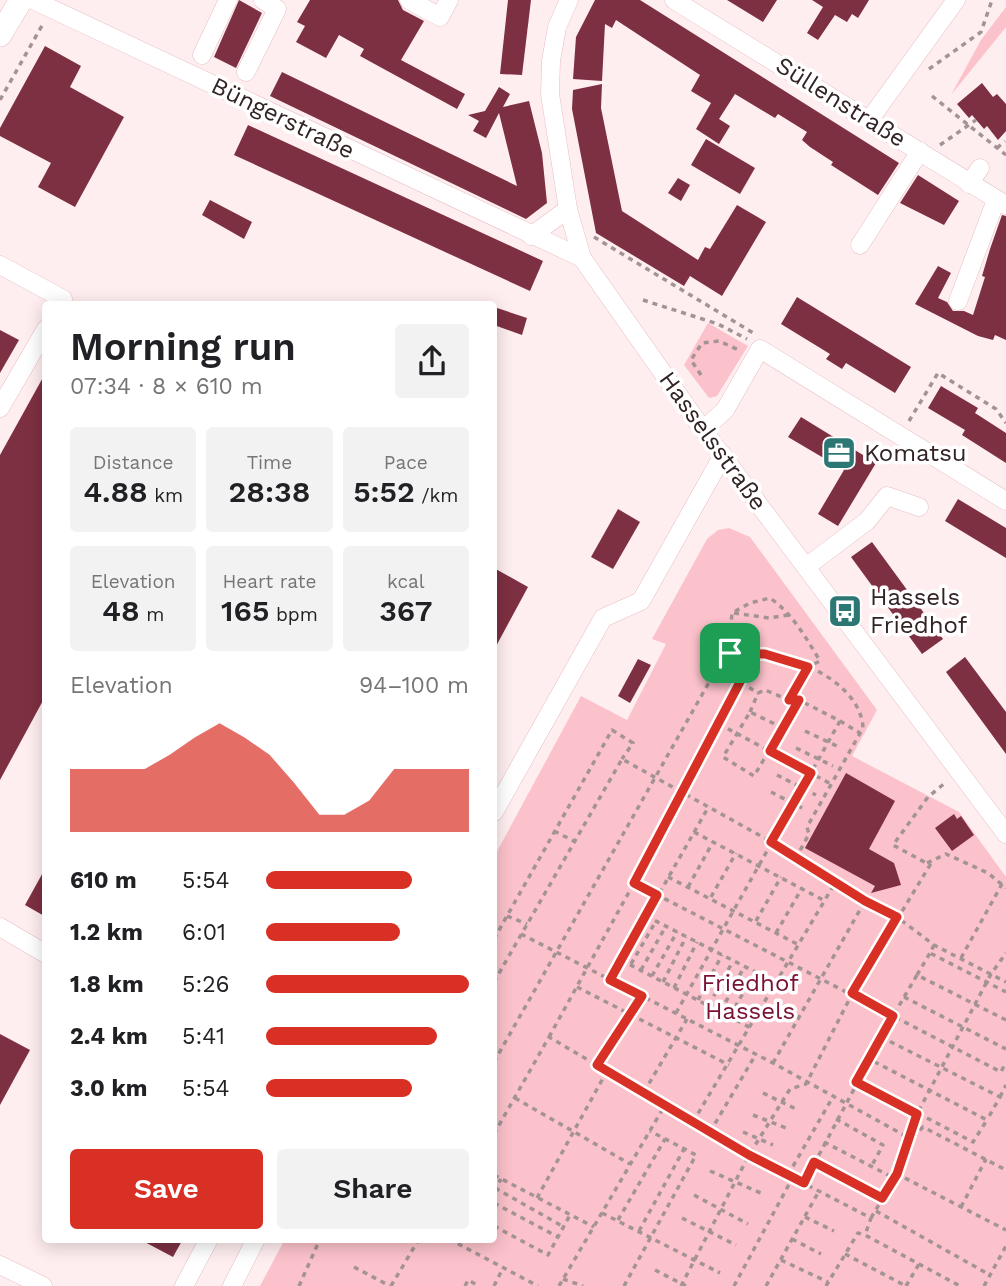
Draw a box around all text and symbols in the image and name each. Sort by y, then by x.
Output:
street label: Süllenstraße [771,51,911,153]
street label: Büngerstraße [207,71,359,165]
button: share [395,324,469,398]
text: Morning run [70,325,296,369]
street label: Hasselsstraße [653,366,773,516]
text: 07:34 · 8 × 610 m [70,373,263,400]
office icon: Komatsu [820,434,858,472]
place label: Komatsu [864,439,967,467]
text: Distance [93,451,174,474]
text: Time [247,451,292,474]
text: Pace [384,451,428,474]
text: 4.88 [83,474,148,509]
text: 28:38 [229,474,310,509]
text: 5:52 [353,474,415,509]
text: km [148,484,183,507]
text: /km [415,484,458,507]
text: Elevation [91,570,176,593]
text: Heart rate [223,570,316,593]
text: kcal [387,570,425,593]
place label: Hassels Friedhof [870,583,968,639]
bus stop icon: Hassels Friedhof [826,592,864,630]
text: 48 [102,593,140,628]
text: 165 [221,593,269,628]
text: 367 [379,593,432,628]
text: m [140,603,164,626]
text: bpm [269,603,318,626]
pin [700,623,760,683]
icon: arrive [711,634,749,672]
text: Elevation [70,672,173,699]
text: 94–100 m [359,672,469,699]
text: 610 m [70,867,137,894]
text: 5:54 [182,867,230,894]
text: 1.2 km [70,919,143,946]
text: 6:01 [182,919,226,946]
park label: Friedhof Hassels [701,969,799,1025]
text: 1.8 km [70,971,144,998]
text: 5:26 [182,971,230,998]
text: 2.4 km [70,1023,148,1050]
text: 5:41 [182,1023,225,1050]
text: 3.0 km [70,1075,147,1102]
text: 5:54 [182,1075,230,1102]
button: Save [70,1149,263,1229]
button: Share [277,1149,469,1229]

